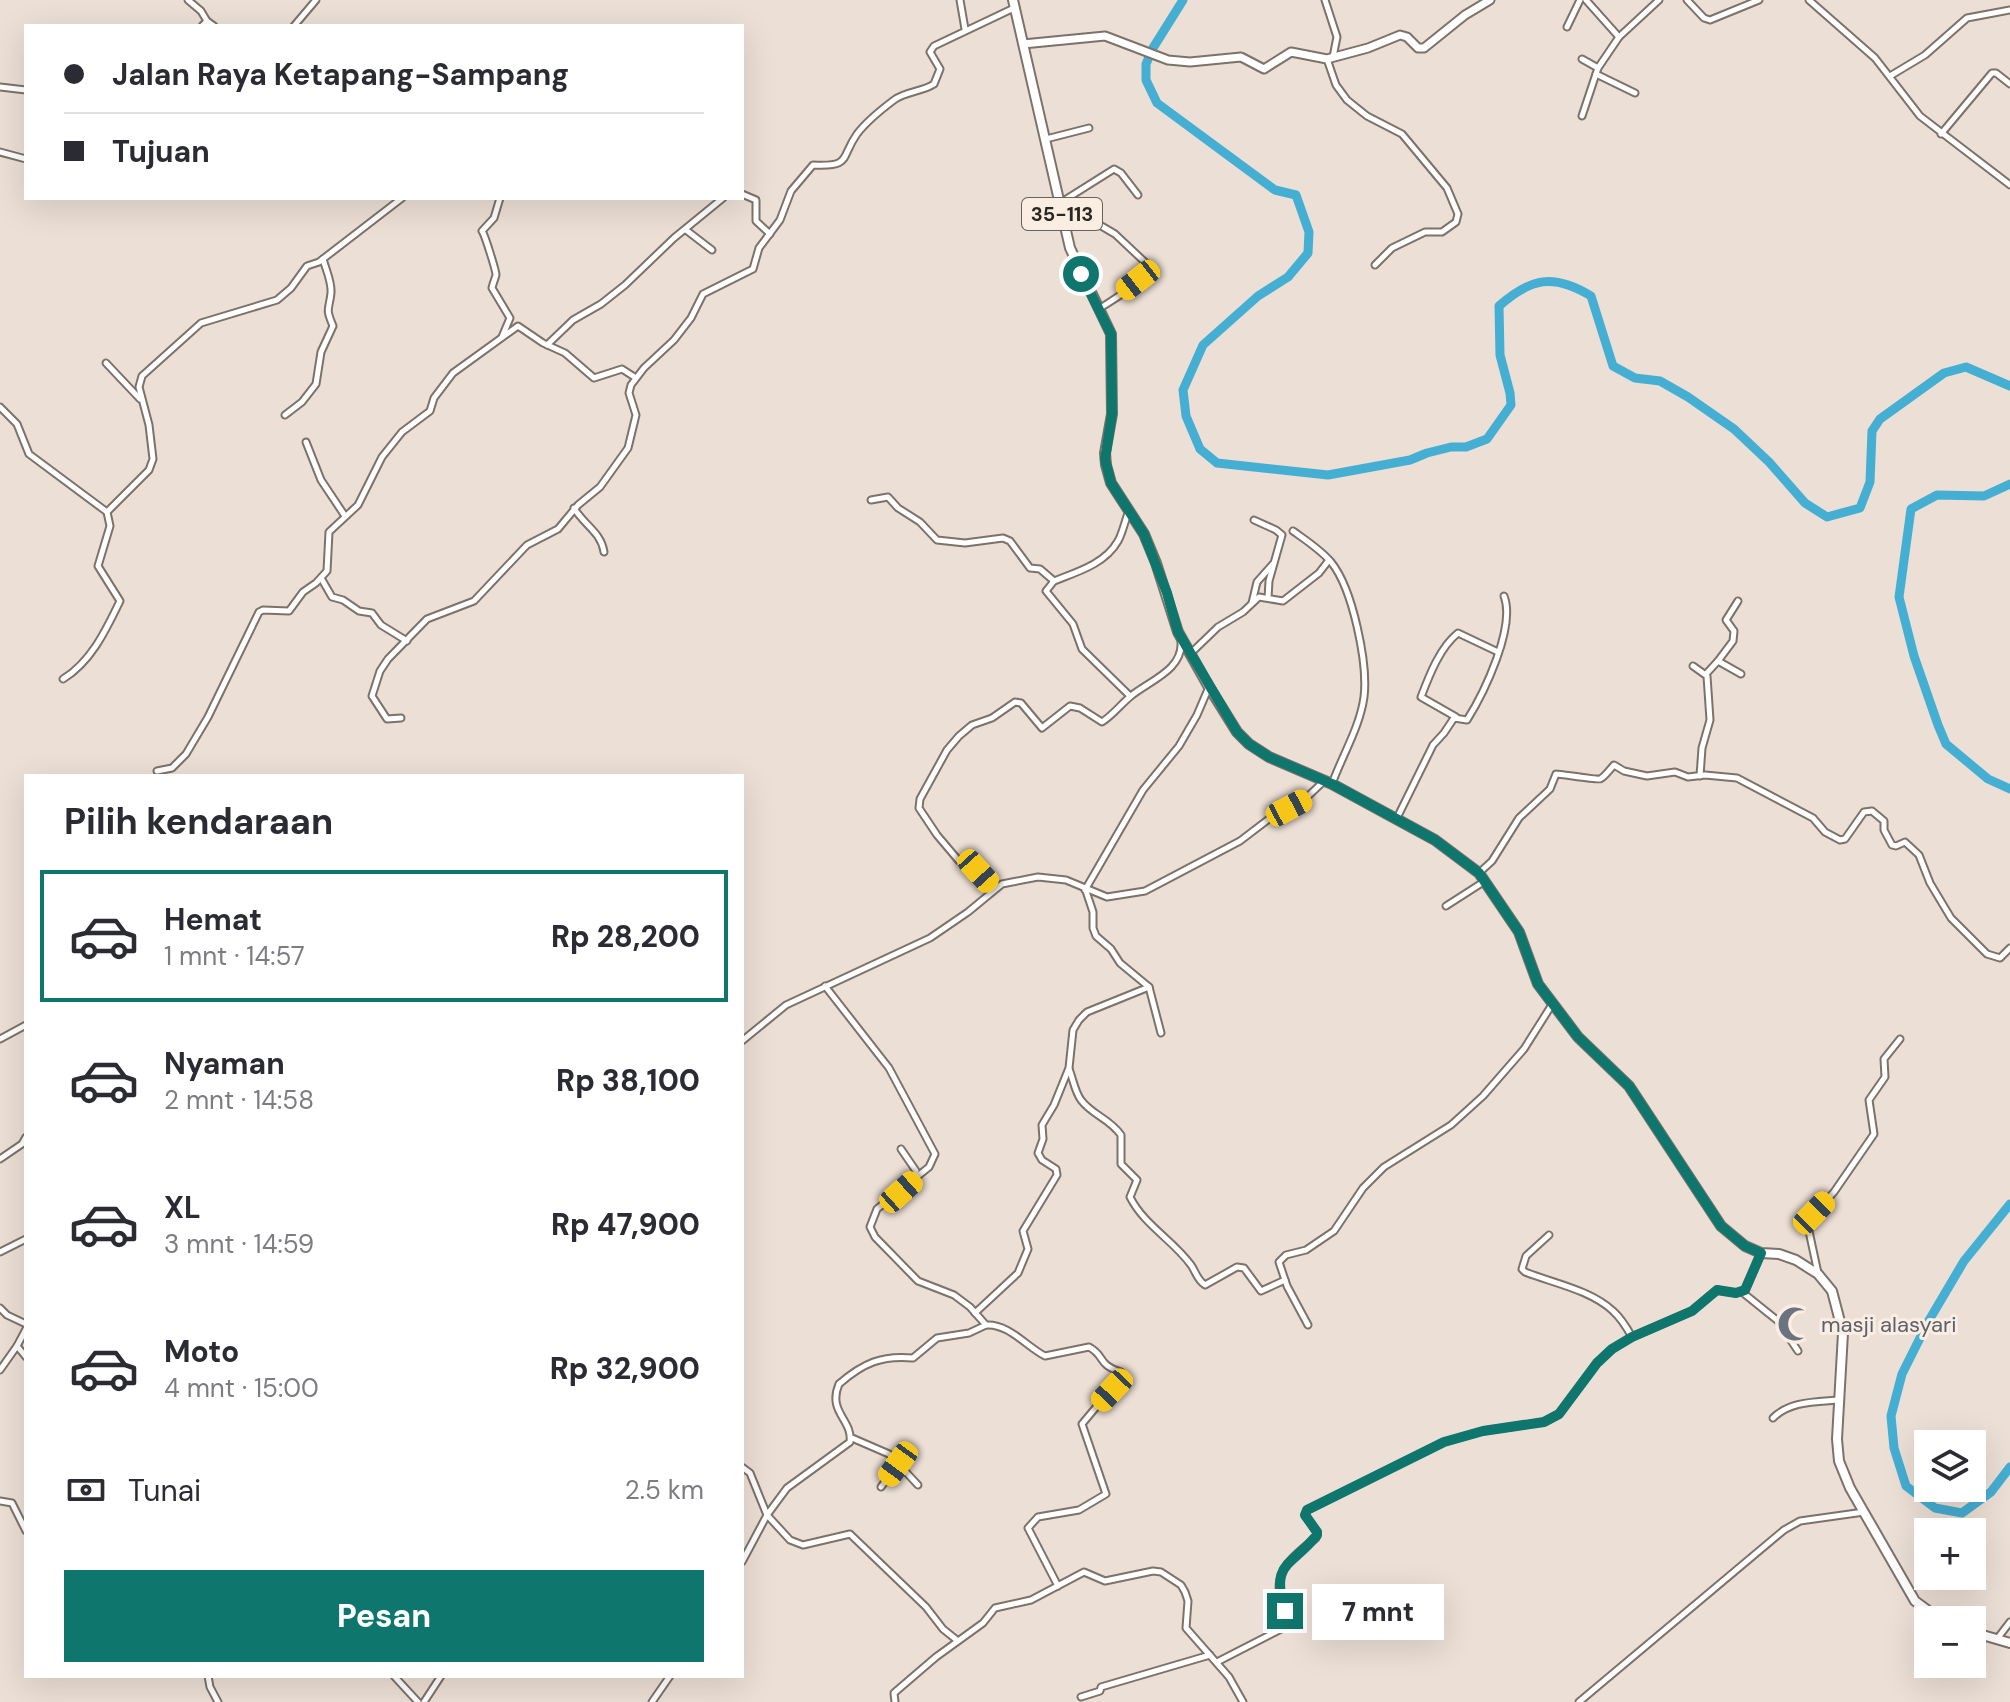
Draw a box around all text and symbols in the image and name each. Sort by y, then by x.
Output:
text: Jalan Raya Ketapang-Sampang [112,55,569,94]
text: Tujuan [112,132,210,171]
road number: 35-113 [1022,198,1102,230]
route start [1063,256,1099,292]
car [1112,256,1164,304]
car [1262,786,1316,830]
text: Pilih kendaraan [64,798,333,845]
car [953,845,1003,897]
icon: car [68,900,140,972]
text: Hemat [164,900,262,939]
text: Rp 28,200 [551,917,700,956]
text: 1 mnt · 14:57 [164,939,305,973]
icon: car [68,1044,140,1116]
text: Nyaman [164,1044,285,1083]
text: Rp 38,100 [556,1061,700,1100]
text: 2 mnt · 14:58 [164,1083,314,1117]
car [875,1167,927,1217]
car [1789,1187,1839,1239]
icon: car [68,1188,140,1260]
text: XL [164,1188,201,1227]
text: Rp 47,900 [551,1205,700,1244]
text: 3 mnt · 14:59 [164,1227,314,1261]
mosque icon: masji alasyari [1776,1305,1814,1343]
place label: masji alasyari [1821,1310,1956,1339]
icon: car [68,1332,140,1404]
text: Moto [164,1332,239,1371]
text: Rp 32,900 [550,1349,700,1388]
car [1087,1364,1137,1416]
text: 4 mnt · 15:00 [164,1371,319,1405]
map controls [1914,1430,1986,1678]
button: layers [1914,1430,1986,1502]
car [874,1438,922,1490]
icon: cash [64,1468,108,1512]
text: Tunai [128,1471,201,1510]
text: 2.5 km [625,1473,704,1507]
button: + [1914,1518,1986,1590]
button: Pesan [64,1570,704,1662]
callout: 7 mnt [1313,1583,1445,1639]
route end [1267,1593,1303,1629]
text: 7 mnt [1342,1595,1414,1629]
button: − [1914,1606,1986,1678]

